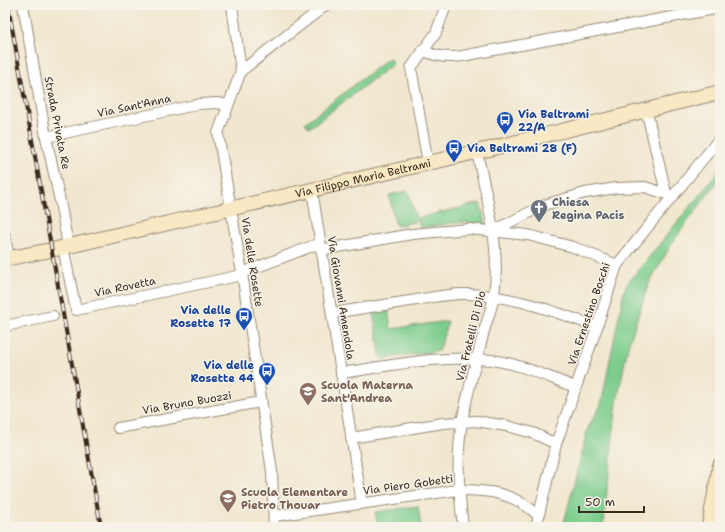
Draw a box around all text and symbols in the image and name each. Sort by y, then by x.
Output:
street label: Strada Privata Re [41,75,73,171]
street label: Via Sant'Anna [96,91,172,121]
place label: Via Beltrami 22/A [518,107,589,135]
bus stop icon: Via Beltrami 22/A [495,110,515,135]
bus stop icon: Via Beltrami 28 (F) [444,138,464,163]
place label: Via Beltrami 28 (F) [467,141,577,156]
street label: Via Filippo Maria Beltrami [293,155,432,201]
place label: Chiesa Regina Pacis [552,195,624,223]
church icon: Chiesa Regina Pacis [529,198,549,223]
street label: Via delle Rosette [237,216,267,308]
street label: Via Giovanni Amendola [324,235,358,361]
street label: Via Ernestino Boschi [564,260,614,368]
street label: Via Rovetta [93,273,157,301]
street label: Via Fratelli Di Dio [452,289,490,383]
place label: Via delle Rosette 17 [170,303,231,331]
bus stop icon: Via delle Rosette 17 [234,306,254,331]
place label: Via delle Rosette 44 [190,358,254,386]
bus stop icon: Via delle Rosette 44 [257,361,277,386]
place label: Scuola Materna Sant'Andrea [321,378,413,406]
school or university icon: Scuola Materna Sant'Andrea [298,381,318,406]
street label: Via Bruno Buozzi [141,388,233,418]
street label: Via Piero Gobetti [362,471,454,499]
place label: Scuola Elementare Pietro Thouar [241,485,348,513]
school or university icon: Scuola Elementare Pietro Thouar [218,488,238,513]
scale bar [579,488,644,514]
text: 50 m [585,494,615,510]

